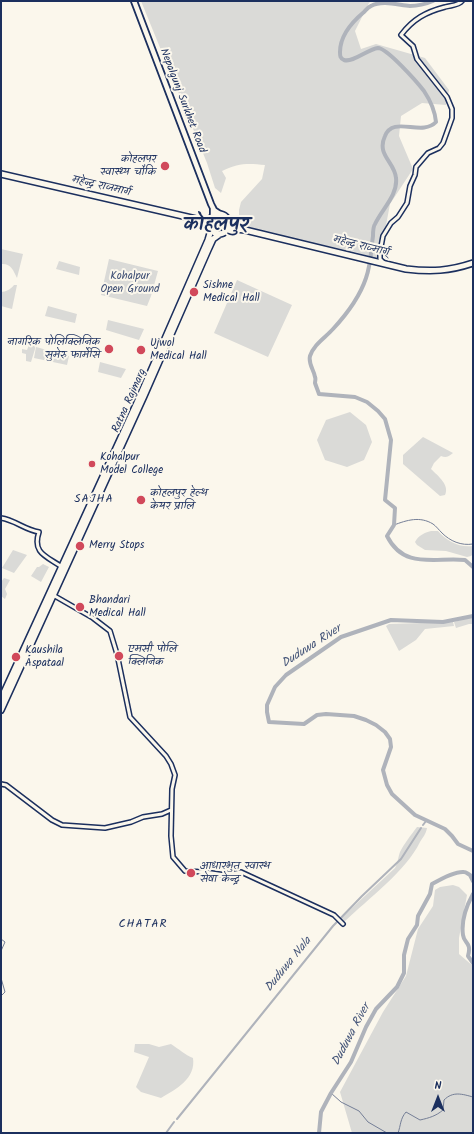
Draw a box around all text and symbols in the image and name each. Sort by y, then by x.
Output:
street label: Nepalgunj Surkhet Road [156,47,208,155]
place label: कोहलपुर स्वास्थ्य चौकि [100,153,156,179]
marker: कोहलपुर स्वास्थ्य चौकि [159,160,171,172]
street label: महेन्द्र राजमार्ग [71,174,131,200]
district label: कोहलपुर [183,216,249,238]
street label: महेन्द्र राज्मार्ग् [332,234,390,260]
park label: Kohalpur Open Ground [100,270,160,296]
place label: Sishne Medical Hall [203,279,260,305]
marker: Sishne Medical Hall [188,286,200,298]
place label: नागरिक पोलिक्लिनिक सुमेरु फार्मेसि [7,336,100,362]
place label: Ujwol Medical Hall [150,337,207,363]
marker: नागरिक पोलिक्लिनिक सुमेरु फार्मेसि [103,343,115,355]
marker: Ujwol Medical Hall [135,344,147,356]
street label: Ratna Rajmarg [110,367,150,435]
place label: Kohalpur Model College [100,451,163,477]
marker: Kohalpur Model College [87,459,97,469]
place label: कोहलपुर हेल्थ केयर प्रालि [150,487,207,513]
district label: SAJHA [74,493,114,507]
marker: कोहलपुर हेल्थ केयर प्रालि [135,494,147,506]
place label: Merry Stops [89,539,145,553]
marker: Merry Stops [74,540,86,552]
place label: Bhandari Medical Hall [89,594,146,620]
marker: Bhandari Medical Hall [74,601,86,613]
water label: Duduwa River [280,622,344,672]
place label: एमसी पोलि क्लिनिक [128,643,177,669]
place label: Kaushila Aspataal [25,644,64,670]
marker: एमसी पोलि क्लिनिक [113,650,125,662]
marker: Kaushila Aspataal [10,651,22,663]
place label: आधारभुत स्वास्थ सेवा केन्द्र [200,860,270,886]
marker: आधारभुत स्वास्थ सेवा केन्द्र [185,867,197,879]
district label: CHATAR [118,918,168,932]
water label: Duduwa Nala [263,935,315,995]
water label: Duduwa River [330,1002,374,1068]
text: N [435,1077,441,1095]
north arrow [418,1078,458,1118]

